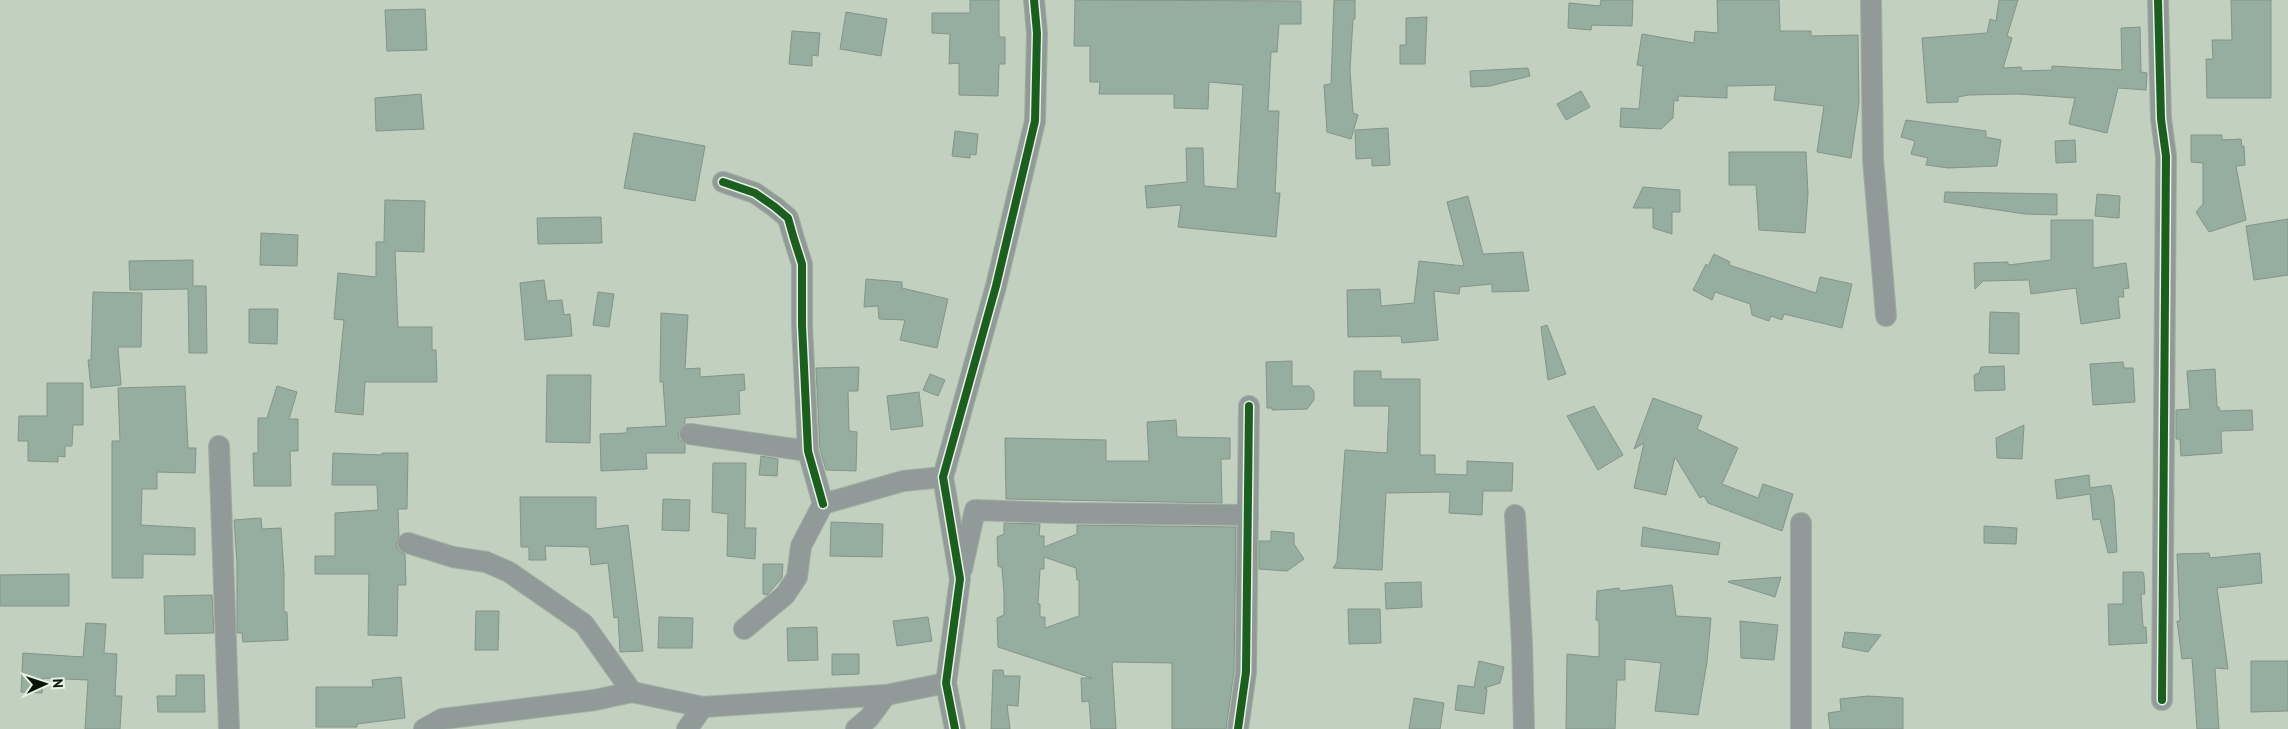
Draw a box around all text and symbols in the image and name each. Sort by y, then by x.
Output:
north arrow [20,659,70,709]
text: N [49,678,67,688]

